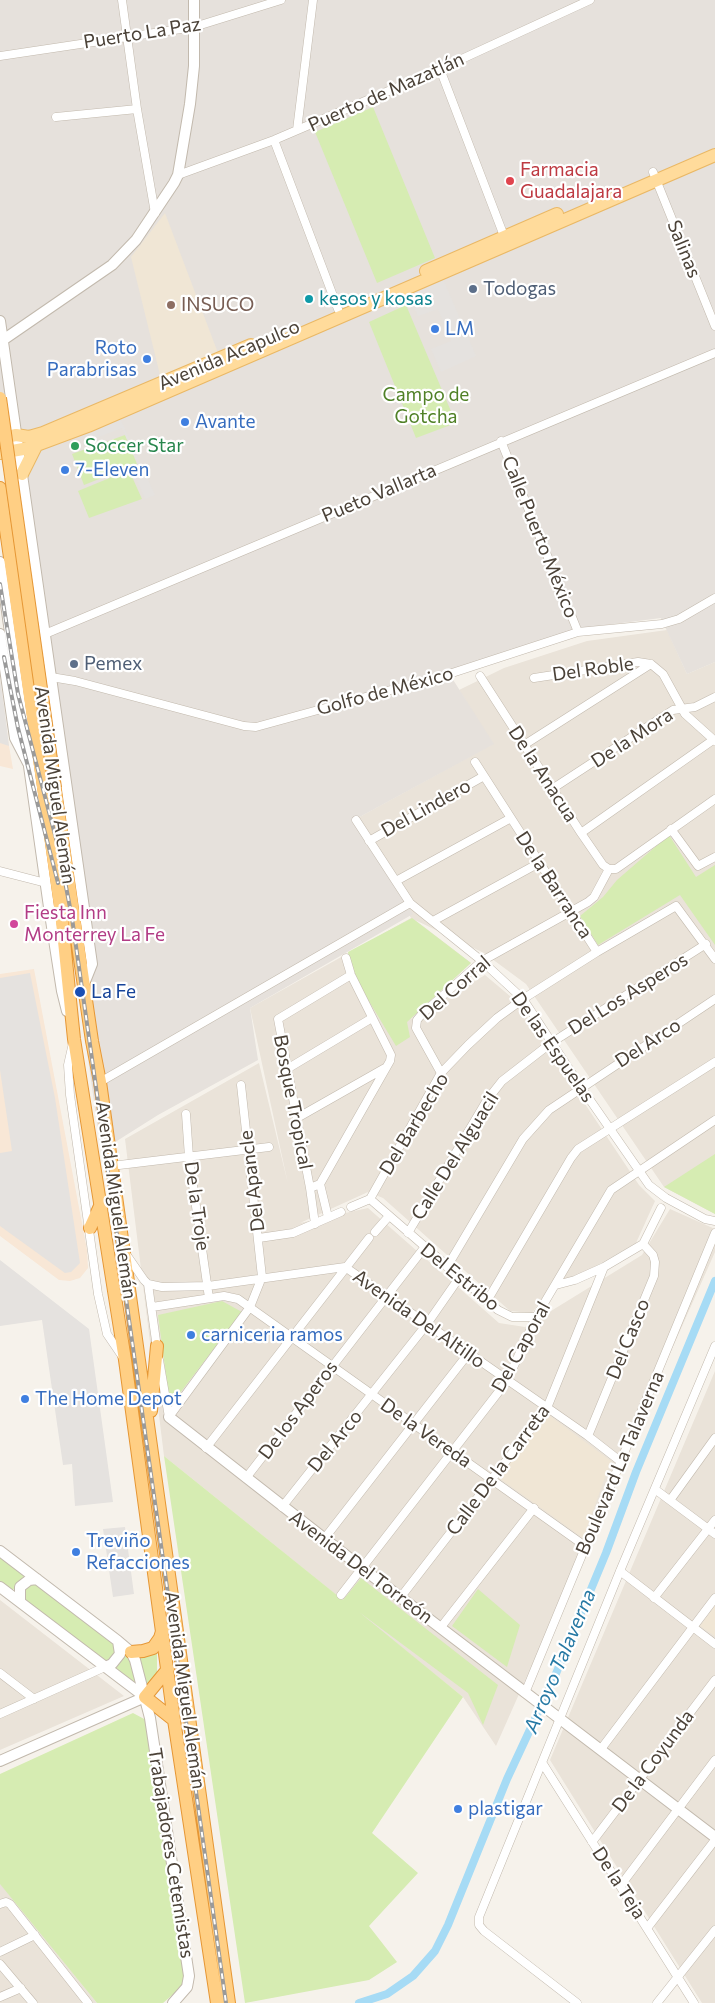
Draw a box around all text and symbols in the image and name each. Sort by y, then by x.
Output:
street label: Puerto La Paz [82,12,202,54]
street label: Puerto de Mazatlán [305,47,467,137]
place label: Farmacia Guadalajara [520,159,622,203]
marker: Farmacia Guadalajara [504,175,516,187]
street label: Salinas [662,217,706,281]
place label: Todogas [483,278,556,300]
marker: Todogas [467,283,479,295]
place label: kesos y kosas [319,288,433,310]
marker: kesos y kosas [303,293,315,305]
place label: INSUCO [181,294,254,316]
marker: INSUCO [165,299,177,311]
street label: Avenida Acapulco [155,315,303,395]
place label: LM [445,318,474,340]
marker: LM [429,323,441,335]
place label: Roto Parabrisas [47,337,137,381]
marker: Roto Parabrisas [141,353,153,365]
park label: Campo de Gotcha [383,384,469,428]
place label: Avante [195,411,255,433]
marker: Avante [179,416,191,428]
place label: Soccer Star [85,435,184,457]
marker: Soccer Star [69,440,81,452]
street label: Calle Puerto México [497,453,583,621]
place label: 7-Eleven [75,459,149,481]
street label: Pueto Vallarta [318,459,440,527]
marker: 7-Eleven [59,464,71,476]
street label: Del Roble [551,652,635,686]
place label: Pemex [84,653,142,675]
marker: Pemex [68,658,80,670]
street label: Golfo de México [314,662,456,720]
street label: Avenida Miguel Alemán [30,684,80,886]
street label: De la Mora [587,703,677,773]
street label: De la Anacua [504,722,582,826]
street label: Del Lindero [377,774,475,842]
street label: De la Barranca [511,827,597,943]
place label: Fiesta Inn Monterrey La Fe [24,902,165,946]
marker: Fiesta Inn Monterrey La Fe [8,918,20,930]
street label: Del Los Asperos [564,948,692,1040]
street label: Del Corral [415,951,495,1025]
place label: La Fe [91,981,136,1003]
marker: La Fe [73,985,87,999]
street label: De las Espuelas [506,987,600,1107]
street label: Del Arco [611,1013,685,1073]
street label: Bosque Tropical [269,1033,317,1171]
street label: Del Barbecho [375,1069,453,1179]
street label: Calle Del Alguacil [406,1088,504,1224]
street label: Avenida Miguel Alemán [91,1099,141,1301]
street label: Del Apancle [234,1129,270,1233]
street label: De la Troje [179,1160,215,1252]
street label: Del Estribo [416,1238,504,1316]
street label: Avenida Del Altillo [348,1265,490,1373]
street label: Del Casco [602,1295,654,1383]
street label: Del Caporal [487,1298,555,1396]
place label: carniceria ramos [201,1324,343,1346]
marker: carniceria ramos [185,1329,197,1341]
street label: De los Aperos [254,1356,342,1464]
street label: Boulevard La Talaverna [571,1368,669,1558]
place label: The Home Depot [35,1388,182,1410]
marker: The Home Depot [19,1393,31,1405]
street label: De la Vereda [376,1393,476,1473]
street label: Calle De la Carreta [441,1400,555,1540]
street label: Del Arco [303,1405,367,1477]
street label: Avenida Del Torreón [285,1506,437,1628]
place label: Treviño Refacciones [86,1530,190,1574]
marker: Treviño Refacciones [70,1546,82,1558]
water label: Arroyo Talaverna [519,1586,601,1736]
street label: Avenida Miguel Alemán [160,1589,210,1791]
street label: De la Coyunda [607,1705,699,1817]
street label: Trabajadores Cetemistas [143,1746,199,1960]
place label: plastigar [468,1798,543,1820]
marker: plastigar [452,1803,464,1815]
street label: De la Teja [587,1843,651,1923]

